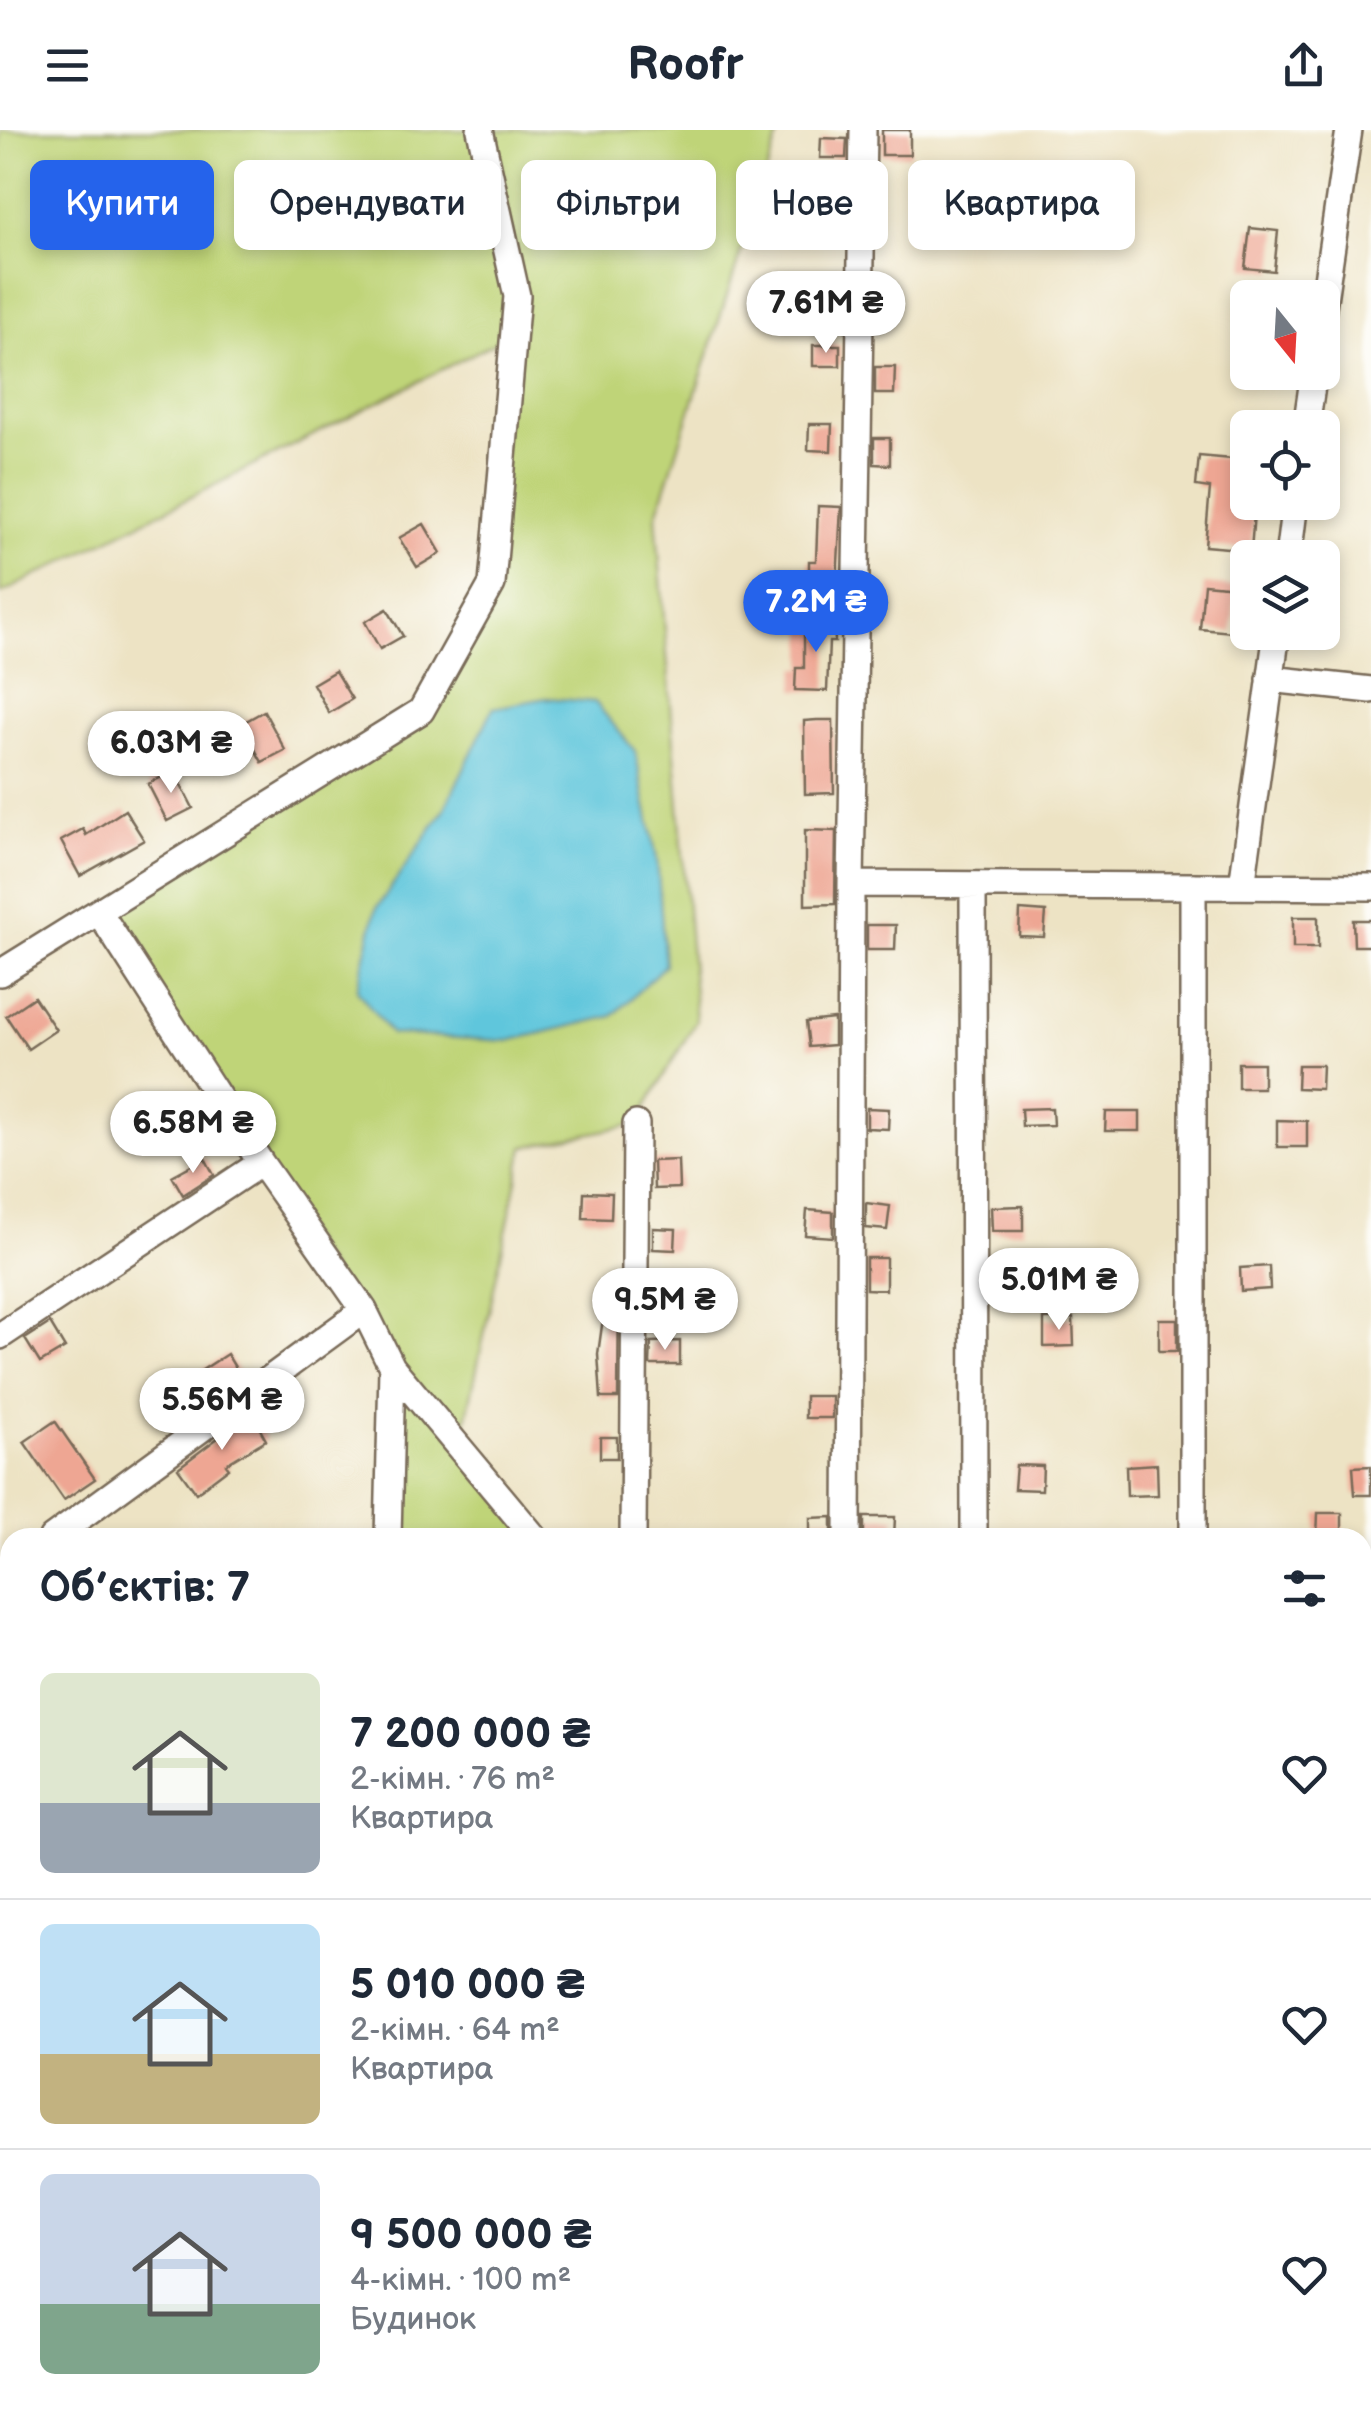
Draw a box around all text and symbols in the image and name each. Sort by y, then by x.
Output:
icon: menu [40,38,95,93]
text: Roofr [628,38,743,93]
icon: share [1276,38,1331,93]
chip: Купити [30,160,214,250]
chip: Орендувати [234,160,501,250]
chip: Фільтри [521,160,716,250]
chip: Нове [736,160,888,250]
chip: Квартира [908,160,1135,250]
pin: 7.61M ₴ [734,271,918,356]
north arrow [1230,280,1340,390]
map controls [1230,280,1340,650]
text: 7.61M ₴ [768,284,884,323]
button: locate [1230,410,1340,520]
button: layers [1230,540,1340,650]
pin: 7.2M ₴ [735,570,897,655]
text: 7.2M ₴ [765,583,867,622]
pin: 6.03M ₴ [79,711,263,796]
text: 6.03M ₴ [110,724,232,763]
pin: 6.58M ₴ [101,1091,285,1176]
text: 6.58M ₴ [132,1104,254,1143]
pin: 5.01M ₴ [967,1248,1151,1333]
text: 5.01M ₴ [1001,1261,1117,1300]
pin: 9.5M ₴ [584,1268,746,1353]
text: 9.5M ₴ [614,1281,716,1320]
pin: 5.56M ₴ [130,1368,314,1453]
text: 5.56M ₴ [162,1381,282,1420]
icon: filters [1277,1561,1332,1616]
text: Об’єктів: 7 [40,1563,250,1614]
text: 7 200 000 ₴ [350,1709,590,1760]
icon: home [120,1713,240,1833]
icon: heart [1277,1746,1332,1801]
text: 2-кімн. · 76 m² [350,1760,555,1799]
text: Квартира [350,1799,493,1838]
text: 5 010 000 ₴ [350,1960,585,2011]
icon: home [120,1964,240,2084]
icon: heart [1277,1997,1332,2052]
text: 2-кімн. · 64 m² [350,2011,560,2050]
text: Квартира [350,2050,493,2089]
text: 9 500 000 ₴ [350,2210,592,2261]
icon: home [120,2214,240,2334]
icon: heart [1277,2247,1332,2302]
text: 4-кімн. · 100 m² [350,2261,571,2300]
text: Будинок [350,2300,476,2339]

